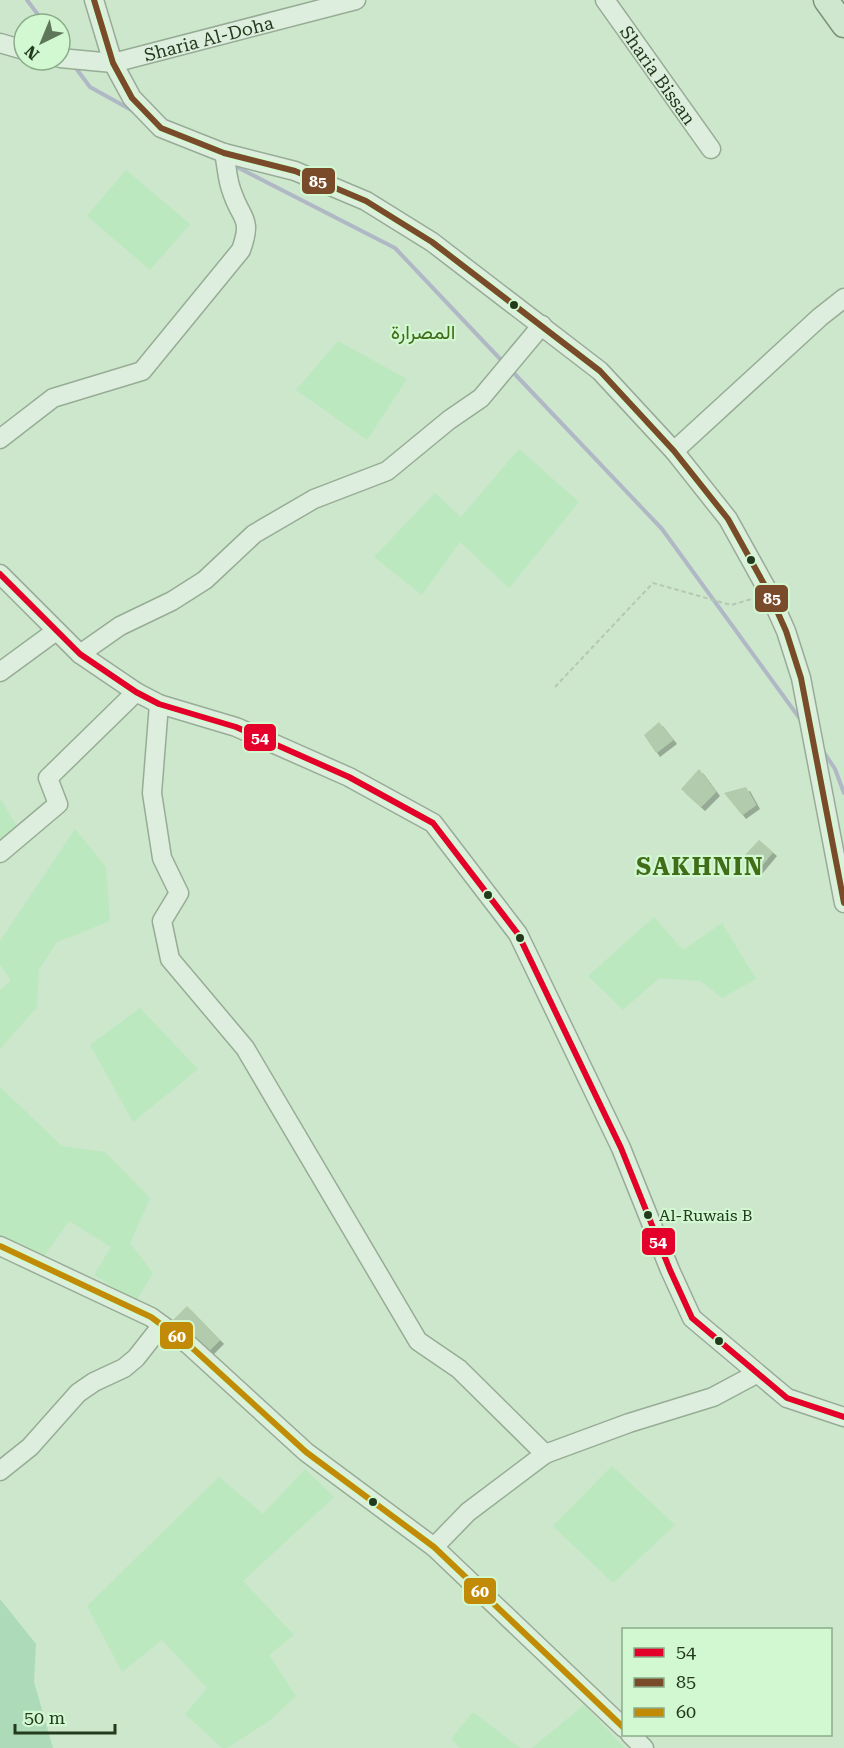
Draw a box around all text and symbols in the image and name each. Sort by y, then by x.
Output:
street label: Sharia Al-Doha [142,11,276,65]
north arrow [12,12,72,72]
street label: Sharia Bissan [616,21,701,129]
text: N [21,41,43,64]
line badge: 85 [301,167,336,195]
text: 85 [309,172,327,191]
unlabelled marker [508,299,520,311]
district label: المصرارة [391,320,455,345]
unlabelled marker [745,554,757,566]
line badge: 85 [754,584,789,613]
text: 85 [763,589,781,608]
line badge: 54 [243,723,277,752]
text: 54 [251,728,269,747]
district label: SAKHNIN [636,853,764,881]
unlabelled marker [482,889,494,901]
unlabelled marker [514,932,526,944]
place label: Al-Ruwais B [659,1206,752,1225]
marker: Al-Ruwais B [642,1209,654,1221]
line badge: 54 [641,1227,676,1256]
text: 54 [649,1232,667,1251]
line badge: 60 [159,1321,194,1350]
text: 60 [168,1327,186,1346]
unlabelled marker [713,1335,725,1347]
unlabelled marker [367,1496,379,1508]
line badge: 60 [463,1577,497,1605]
text: 60 [471,1582,489,1601]
legend [622,1628,832,1736]
text: 54 [676,1641,696,1662]
text: 85 [676,1671,696,1692]
scale bar [15,1697,116,1735]
text: 60 [676,1701,696,1722]
text: 50 m [24,1707,65,1728]

